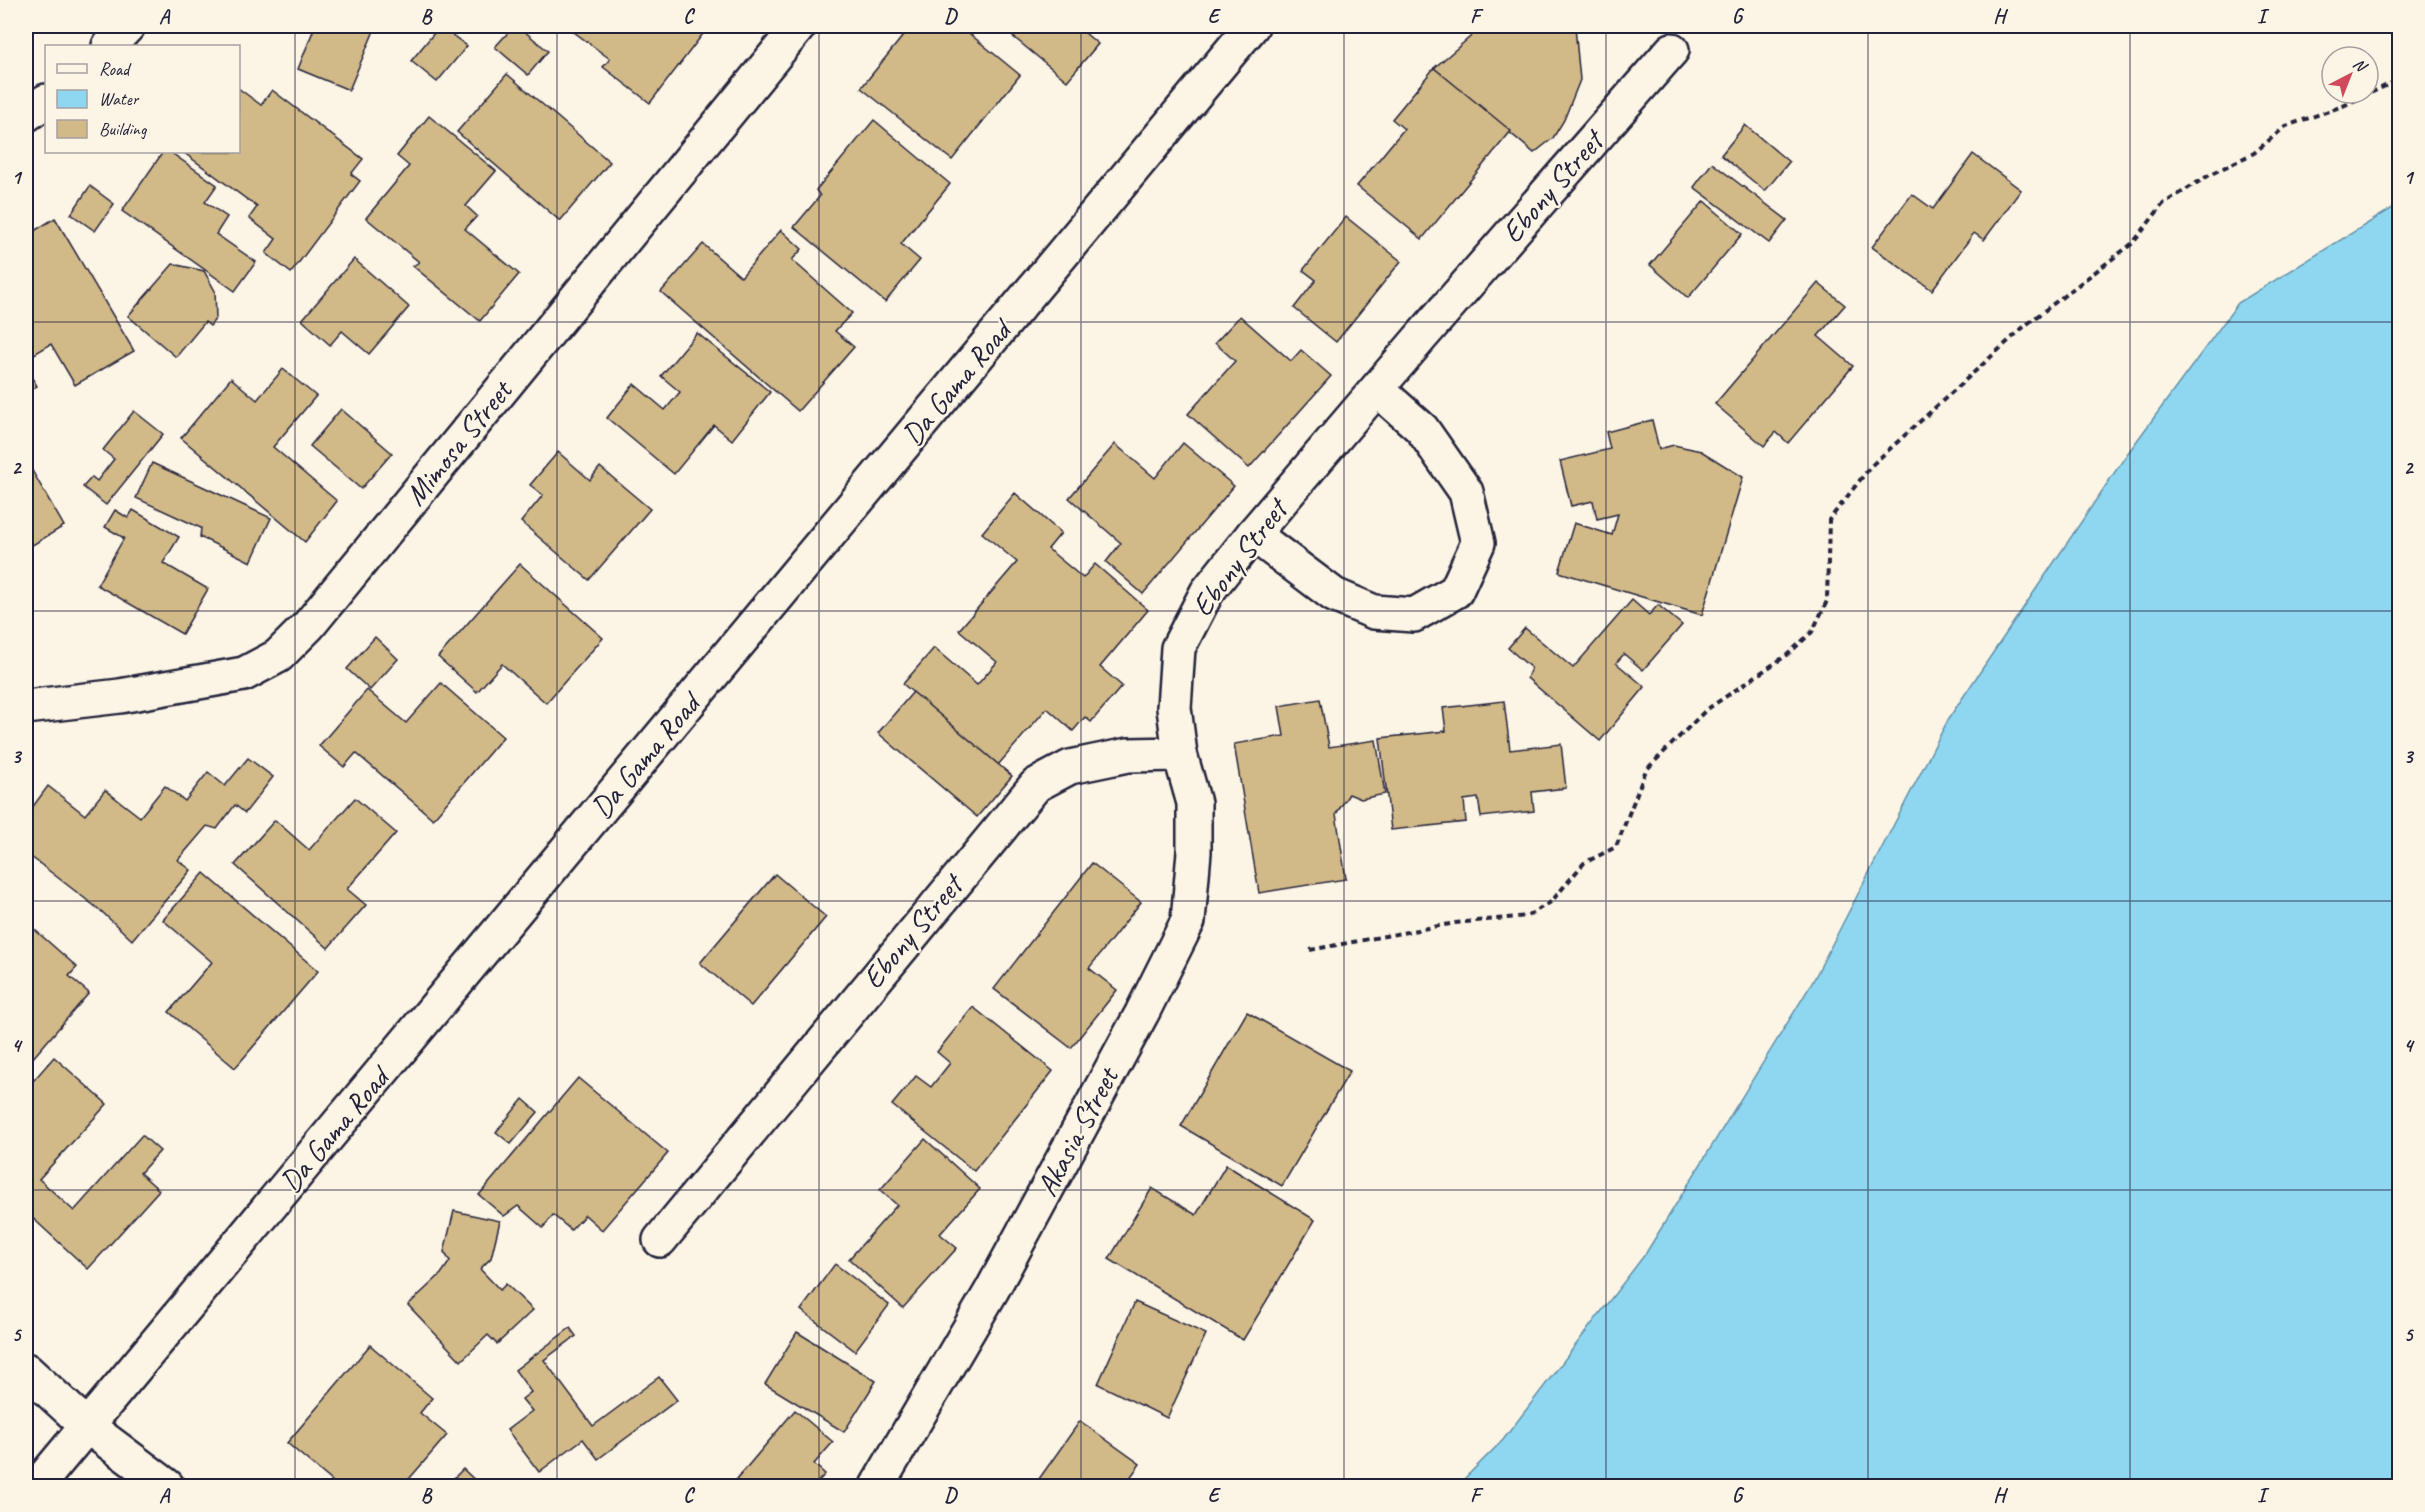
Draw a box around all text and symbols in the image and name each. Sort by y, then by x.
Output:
text: A [159,4,171,29]
text: B [421,4,433,29]
text: C [683,4,695,29]
text: D [944,4,958,29]
text: E [1208,4,1222,29]
text: F [1470,4,1484,29]
text: G [1732,4,1745,29]
text: H [1993,4,2008,29]
text: I [2257,4,2270,29]
legend [45,45,240,153]
north arrow [2320,45,2380,105]
text: N [2349,54,2372,77]
text: Road [99,58,132,80]
text: Water [99,88,140,110]
text: Building [99,118,148,140]
street label: Ebony Street [1493,120,1614,251]
text: 1 [12,165,23,190]
text: 1 [2404,165,2415,190]
street label: Da Gama Road [893,310,1021,453]
street label: Mimosa Street [396,371,522,513]
text: 2 [12,455,23,480]
text: 2 [2404,455,2415,480]
street label: Ebony Street [1183,489,1297,624]
street label: Da Gama Road [582,683,710,826]
text: 3 [12,744,23,769]
text: 3 [2404,744,2415,769]
street label: Ebony Street [854,865,973,996]
text: 4 [12,1033,24,1058]
text: 4 [2404,1033,2416,1058]
street label: Da Gama Road [271,1057,399,1200]
street label: Akasia Street [1028,1059,1128,1202]
text: 5 [12,1322,23,1347]
text: 5 [2404,1322,2415,1347]
text: A [159,1483,171,1508]
text: B [421,1483,433,1508]
text: C [683,1483,695,1508]
text: D [944,1483,958,1508]
text: E [1208,1483,1222,1508]
text: F [1470,1483,1484,1508]
text: G [1732,1483,1745,1508]
text: H [1993,1483,2008,1508]
text: I [2257,1483,2270,1508]

